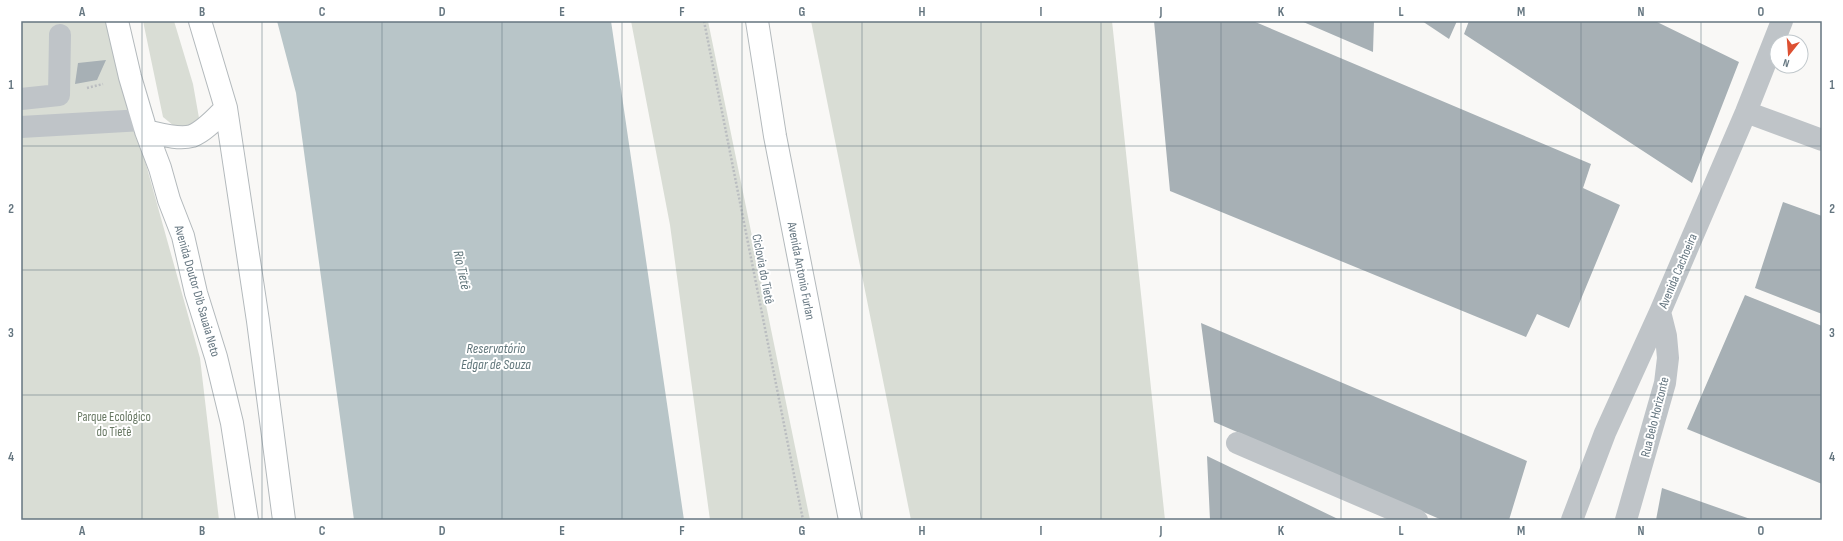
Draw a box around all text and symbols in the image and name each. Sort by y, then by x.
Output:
text: A [78,4,86,20]
text: B [199,4,205,20]
text: C [319,4,326,20]
text: D [439,4,446,20]
text: E [559,4,565,20]
text: F [679,4,685,20]
text: G [799,4,806,20]
text: H [919,4,926,20]
text: I [1040,4,1043,20]
text: J [1159,4,1163,20]
text: K [1278,4,1285,20]
text: L [1398,4,1404,20]
text: M [1517,4,1525,20]
text: N [1638,4,1645,20]
text: O [1758,4,1765,20]
north arrow [1769,34,1809,74]
text: N [1781,56,1791,70]
text: 1 [8,77,14,93]
text: 1 [1829,77,1835,93]
text: 2 [8,201,14,217]
text: 2 [1829,201,1835,217]
street label: Avenida Antonio Furlan [783,220,818,321]
street label: Avenida Doutor Dib Sauaia Neto [170,222,223,359]
street label: Avenida Cachoeira [1655,231,1701,312]
street label: Ciclovia do Tietê [748,233,778,305]
water label: Rio Tietê [450,249,475,292]
text: 3 [8,325,14,341]
text: 3 [1829,325,1835,341]
water label: Reservatório Edgar de Souza [461,340,531,373]
street label: Rua Belo Horizonte [1637,375,1673,459]
park label: Parque Ecológico do Tietê [77,409,151,440]
text: 4 [8,449,14,465]
text: 4 [1829,449,1835,465]
text: A [78,523,86,539]
text: B [199,523,205,539]
text: C [319,523,326,539]
text: D [439,523,446,539]
text: E [559,523,565,539]
text: F [679,523,685,539]
text: G [799,523,806,539]
text: H [919,523,926,539]
text: I [1040,523,1043,539]
text: J [1159,523,1163,539]
text: K [1278,523,1285,539]
text: L [1398,523,1404,539]
text: M [1517,523,1525,539]
text: N [1638,523,1645,539]
text: O [1758,523,1765,539]

